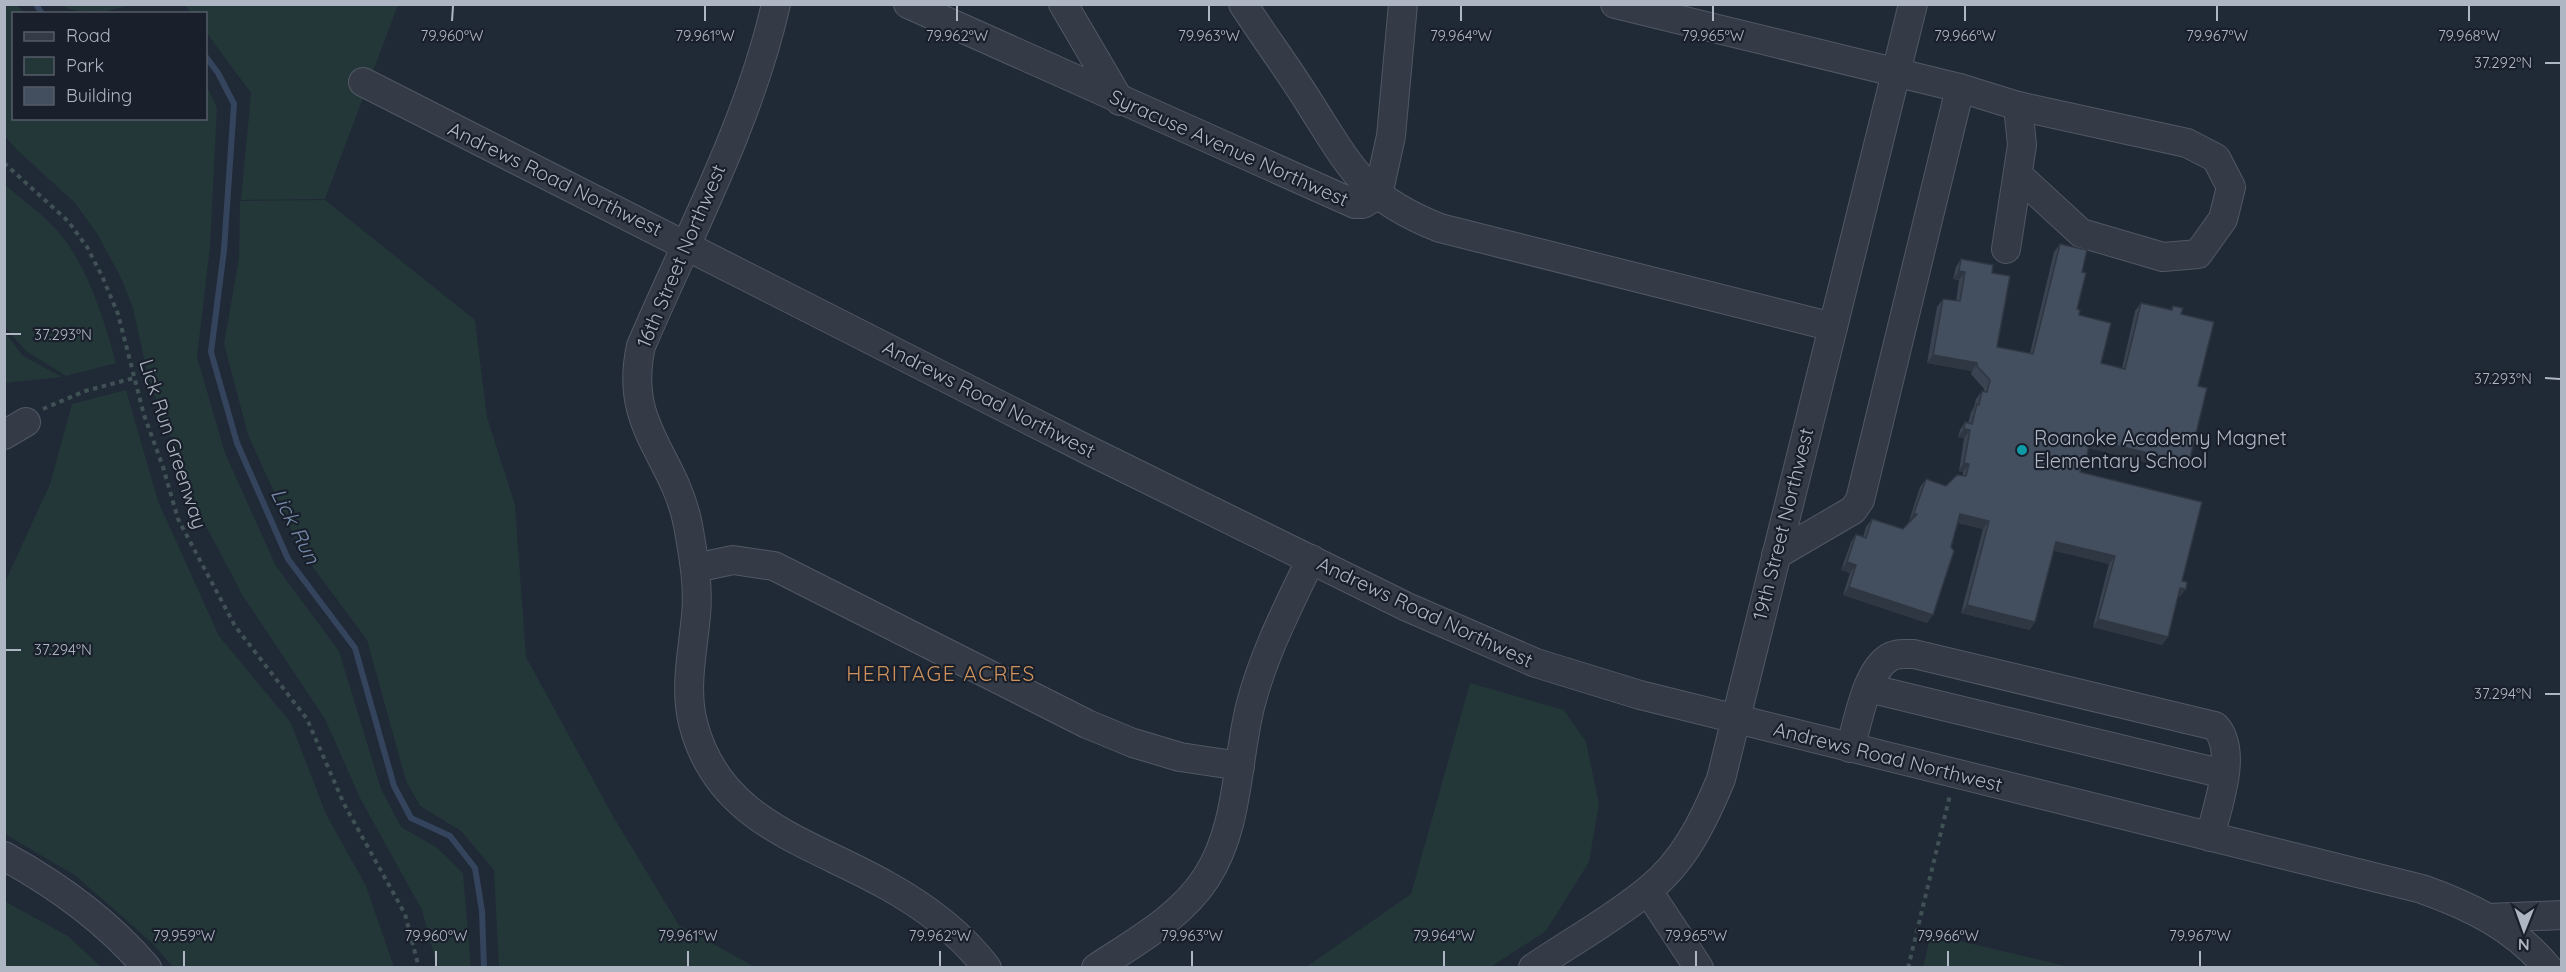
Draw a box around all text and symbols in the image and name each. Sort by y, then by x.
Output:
legend [12,12,207,120]
text: Road [66,24,111,47]
text: 79.960°W [420,26,484,45]
text: 79.961°W [675,26,735,45]
text: 79.962°W [926,26,989,45]
text: 79.963°W [1178,26,1240,45]
text: 79.964°W [1430,26,1493,45]
text: 79.965°W [1682,26,1745,45]
text: 79.966°W [1934,26,1997,45]
text: 79.967°W [2186,26,2248,45]
text: 79.968°W [2438,26,2501,45]
text: 37.292°N [2474,53,2532,72]
text: Park [66,54,104,77]
street label: Syracuse Avenue Northwest [1106,83,1353,212]
text: Building [66,84,132,107]
street label: Andrews Road Northwest [444,116,667,241]
street label: 16th Street Northwest [631,160,731,351]
text: 37.293°N [34,325,92,344]
street label: Andrews Road Northwest [879,334,1100,463]
street label: Lick Run Greenway [134,356,213,532]
text: 37.293°N [2474,369,2532,388]
street label: 19th Street Northwest [1747,425,1819,623]
place label: Roanoke Academy Magnet Elementary School [2034,425,2287,473]
marker: Roanoke Academy Magnet Elementary School [2015,443,2029,457]
water label: Lick Run [266,483,326,569]
street label: Andrews Road Northwest [1313,551,1537,673]
text: 37.294°N [34,640,92,659]
district label: HERITAGE ACRES [846,660,1036,686]
text: 37.294°N [2474,684,2532,703]
street label: Andrews Road Northwest [1771,716,2005,797]
north arrow [2494,900,2554,960]
text: 79.959°W [153,926,216,945]
text: 79.960°W [404,926,468,945]
text: 79.961°W [658,926,718,945]
text: 79.962°W [909,926,972,945]
text: 79.963°W [1161,926,1223,945]
text: 79.964°W [1413,926,1476,945]
text: 79.965°W [1665,926,1728,945]
text: 79.966°W [1917,926,1980,945]
text: 79.967°W [2169,926,2231,945]
text: N [2518,935,2530,955]

